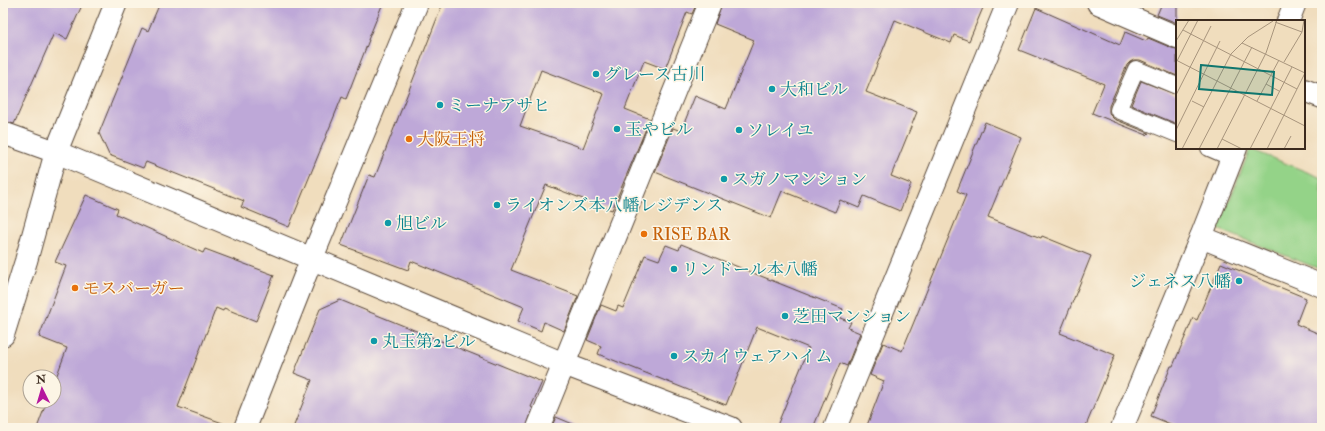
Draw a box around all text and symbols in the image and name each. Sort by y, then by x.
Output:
inset map [1176,20,1305,149]
place label: グレース古川 [604,64,705,85]
marker: グレース古川 [591,69,601,79]
place label: 大和ビル [780,79,848,100]
marker: 大和ビル [767,84,777,94]
place label: ミーナアサヒ [448,95,550,116]
marker: ミーナアサヒ [435,100,445,110]
place label: 玉やビル [625,119,693,140]
place label: ソレイユ [747,120,813,141]
marker: 玉やビル [612,124,622,134]
marker: ソレイユ [734,125,744,135]
place label: 大阪王将 [417,129,485,150]
marker: 大阪王将 [404,134,414,144]
place label: スガノマンション [732,169,867,190]
marker: スガノマンション [719,174,729,184]
place label: ライオンズ本八幡レジデンス [505,195,723,216]
marker: ライオンズ本八幡レジデンス [492,200,502,210]
place label: 旭ビル [396,213,447,234]
marker: 旭ビル [383,218,393,228]
place label: RISE BAR [652,224,731,245]
marker: RISE BAR [639,229,649,239]
place label: リンドール本八幡 [682,259,818,280]
marker: リンドール本八幡 [669,264,679,274]
place label: ジェネス八幡 [1129,271,1231,292]
marker: ジェネス八幡 [1234,276,1244,286]
place label: モスバーガー [83,278,185,299]
marker: モスバーガー [70,283,80,293]
place label: 芝田マンション [793,306,911,327]
marker: 芝田マンション [780,311,790,321]
place label: 丸玉第2ビル [382,331,476,352]
marker: 丸玉第2ビル [369,336,379,346]
place label: スカイウェアハイム [682,346,832,367]
marker: スカイウェアハイム [669,351,679,361]
north arrow [22,369,62,409]
text: N [35,373,48,387]

